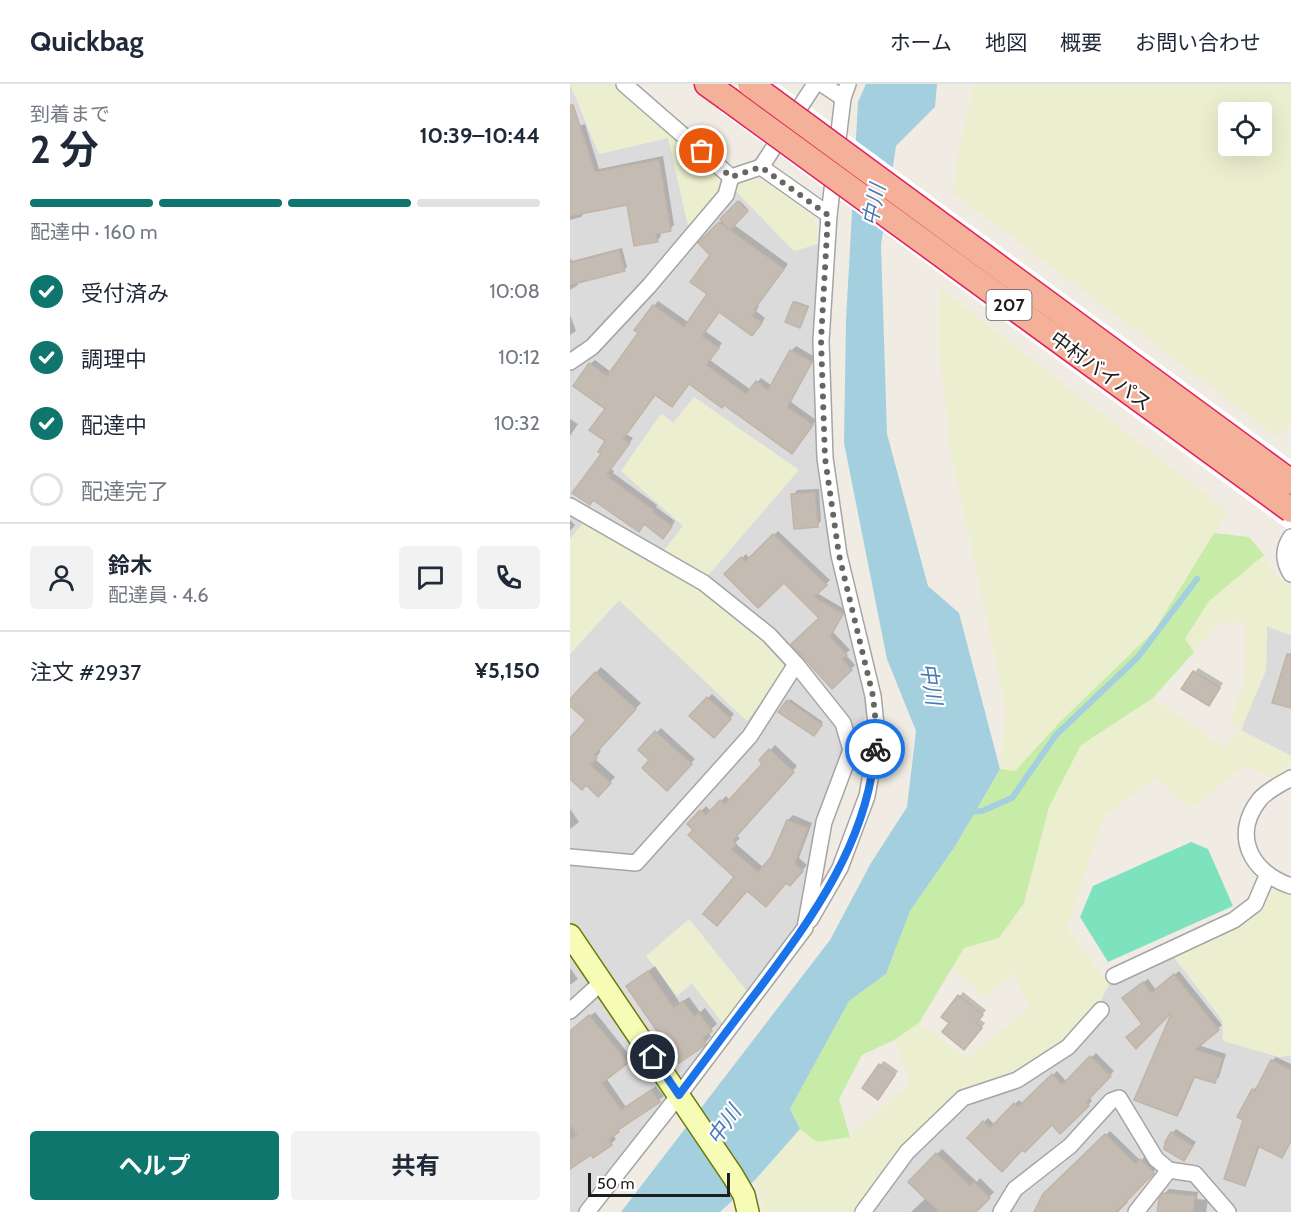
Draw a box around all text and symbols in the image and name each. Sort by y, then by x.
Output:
text: Quickbag [30,24,144,58]
text: ホーム [890,30,952,55]
text: 地図 [985,30,1027,55]
text: 概要 [1060,30,1102,55]
text: お問い合わせ [1135,30,1261,55]
text: 到着まで [30,102,110,126]
map controls [1218,102,1272,156]
button: locate [1218,102,1272,156]
text: 10:39–10:44 [420,122,540,149]
text: 2 分 [30,125,98,173]
pin [676,125,727,176]
icon: bag [685,134,718,167]
water label: 中川 [857,180,891,228]
text: 配達中 · 160 m [30,220,158,244]
icon: check [30,275,63,308]
text: 10:08 [489,279,540,303]
text: 受付済み [81,280,169,307]
road number: 207 [986,290,1032,320]
street label: 中村バイパス [1046,326,1156,416]
icon: check [30,341,63,374]
text: 10:12 [498,345,540,369]
text: 調理中 [81,346,147,373]
icon: check [30,407,63,440]
text: 10:32 [494,411,540,435]
text: 配達中 [81,412,147,439]
text: 配達完了 [81,478,169,505]
button: person [30,546,93,609]
button: chat [399,546,462,609]
button: phone [477,546,540,609]
text: 鈴木 [108,552,152,579]
text: 配達員 · 4.6 [108,583,209,607]
text: ¥5,150 [475,657,540,684]
text: 注文 #2937 [30,659,141,686]
water label: 中川 [916,661,947,709]
courier [845,719,905,779]
icon: bike [859,733,892,766]
pin [627,1031,678,1082]
icon: home [636,1040,669,1073]
water label: 中川 [701,1099,747,1149]
button: ヘルプ [30,1131,279,1200]
button: 共有 [291,1131,540,1200]
scale bar [588,1170,730,1198]
text: 50 m [597,1174,634,1193]

